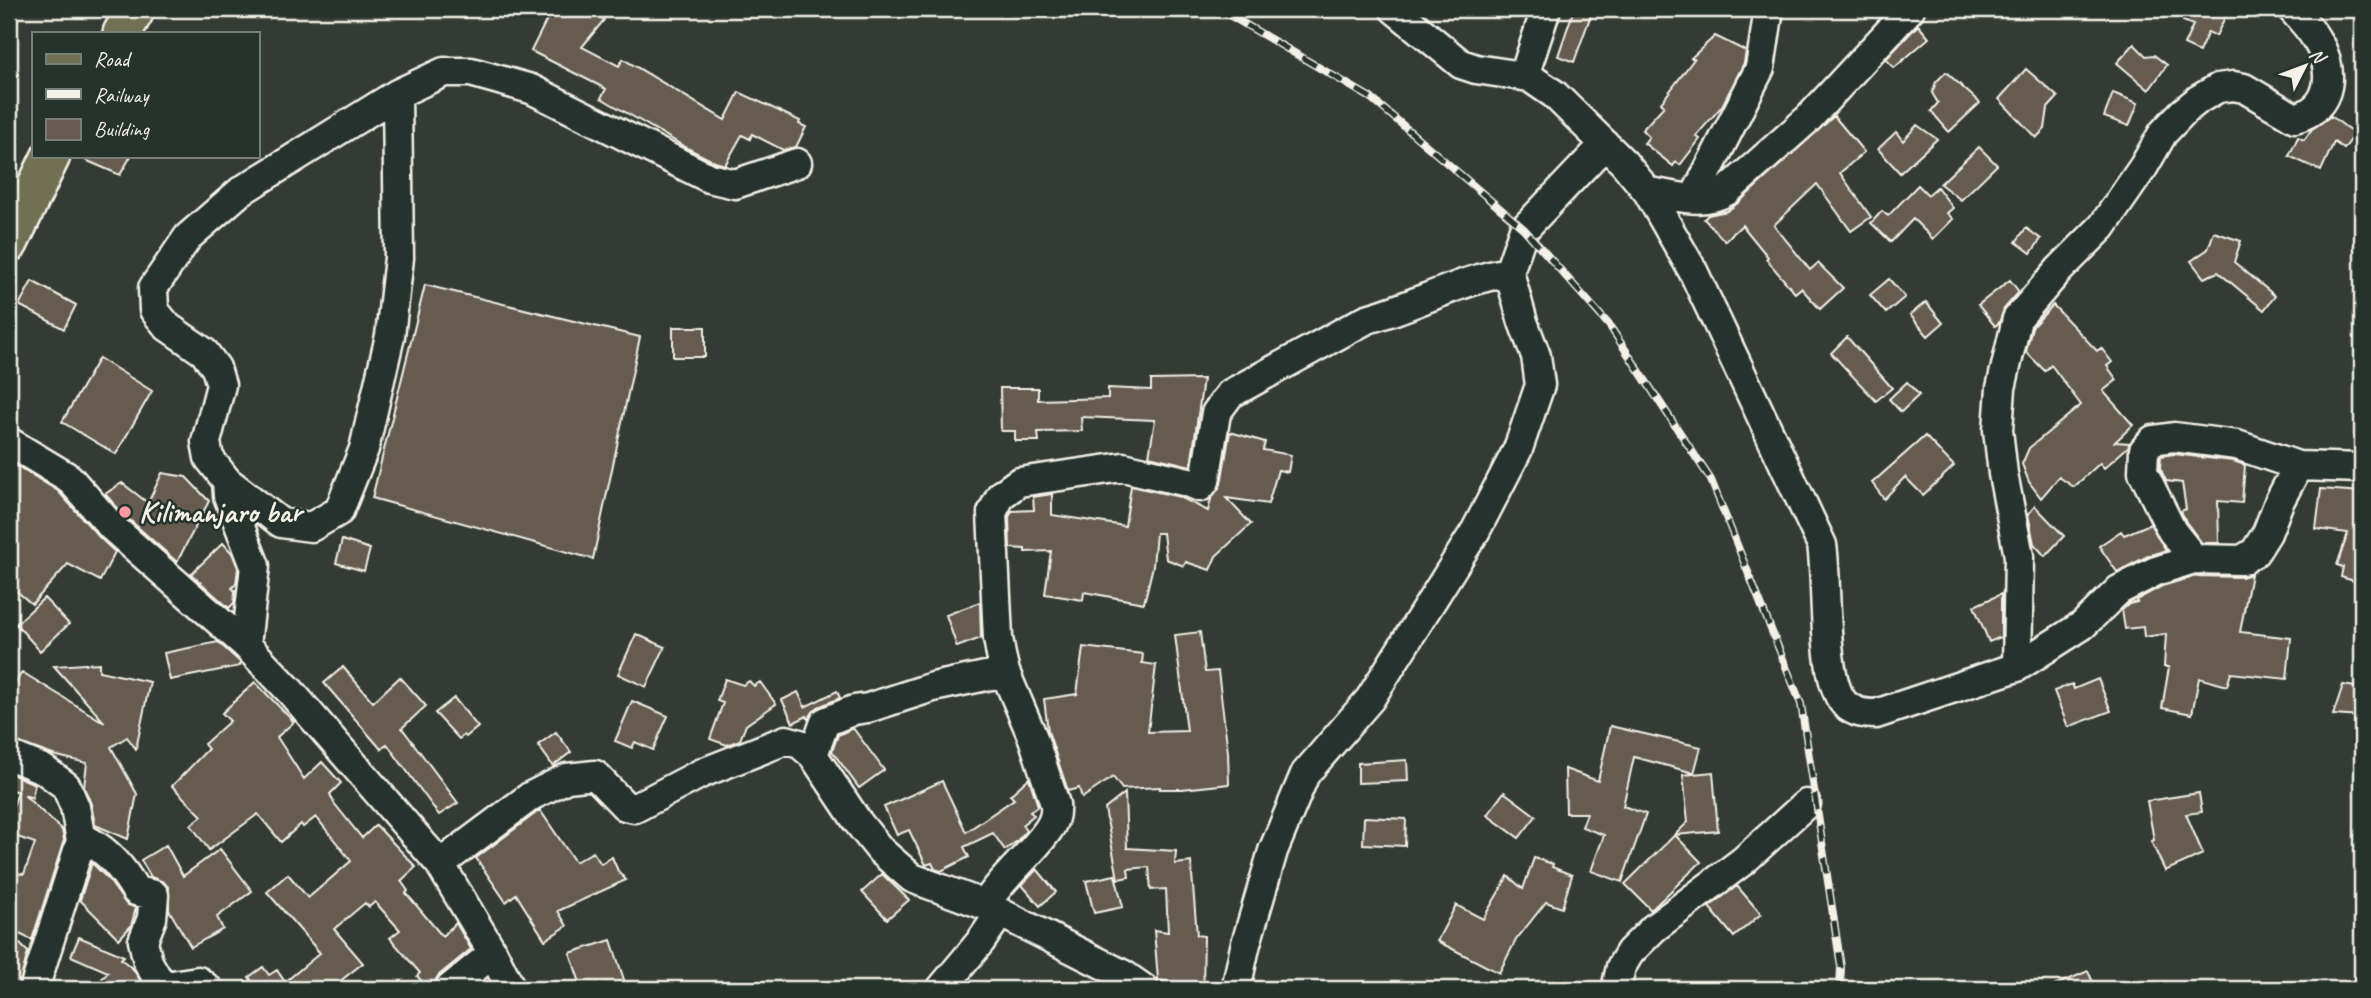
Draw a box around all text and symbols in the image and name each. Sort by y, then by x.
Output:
legend [32,32,259,158]
north arrow [2270,32,2340,102]
text: N [2304,43,2332,70]
text: Road [94,46,133,72]
text: Railway [94,82,150,108]
text: Building [94,116,151,142]
place label: Kilimanjaro bar [139,493,305,531]
marker: Kilimanjaro bar [117,504,133,520]

